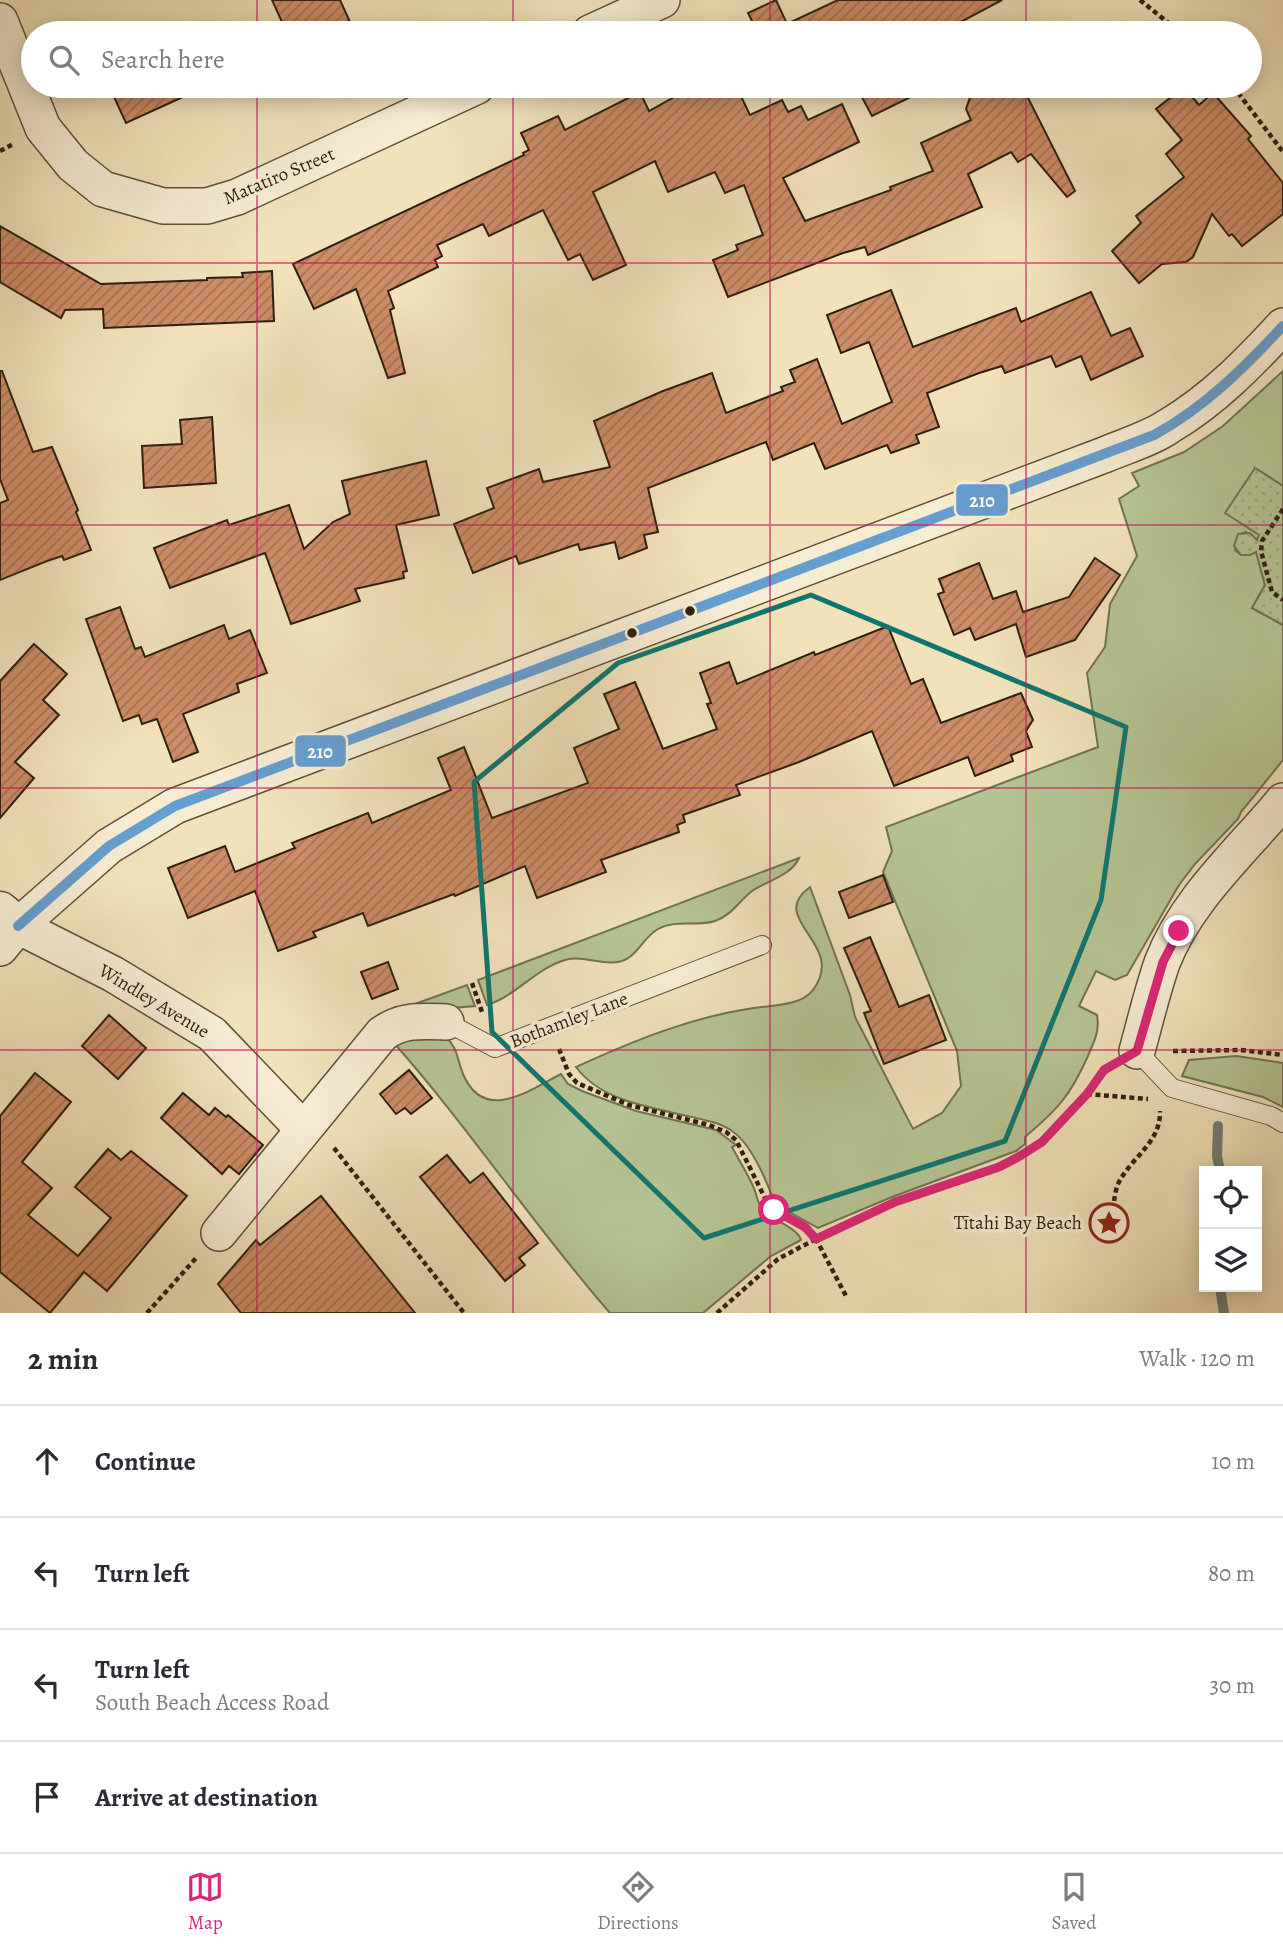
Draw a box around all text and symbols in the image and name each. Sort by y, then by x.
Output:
search box [21,21,1262,98]
icon: search [45,41,83,79]
text: Search here [101,42,225,77]
street label: Matatiro Street [219,141,339,211]
line badge: 210 [955,483,1009,517]
text: 210 [969,488,995,514]
unlabelled marker [683,604,697,618]
unlabelled marker [625,626,639,640]
line badge: 210 [294,734,347,768]
text: 210 [307,739,333,765]
route end [1163,915,1194,946]
street label: Windley Avenue [93,957,214,1044]
street label: Bothamley Lane [506,986,632,1054]
map controls [1199,1166,1262,1292]
button: locate [1199,1166,1262,1229]
route start [758,1194,789,1225]
place icon: Tītahi Bay Beach [1088,1202,1130,1244]
place label: Tītahi Bay Beach [954,1210,1082,1236]
button: layers [1199,1229,1262,1292]
text: 2 min [28,1339,98,1379]
text: Walk · 120 m [1139,1343,1255,1374]
icon: ahead [28,1442,66,1480]
text: Continue [95,1444,196,1479]
text: 10 m [1211,1446,1255,1477]
icon: left [28,1554,66,1592]
text: Turn left [95,1556,190,1591]
text: 80 m [1208,1558,1255,1589]
text: Turn left [95,1652,190,1687]
icon: left [28,1666,66,1704]
text: 30 m [1209,1670,1255,1701]
text: South Beach Access Road [95,1687,329,1718]
icon: arrive [28,1778,66,1816]
text: Arrive at destination [95,1780,318,1815]
tab: Map [186,1868,224,1936]
tab: Directions [597,1868,679,1936]
tab: Saved [1052,1868,1097,1936]

